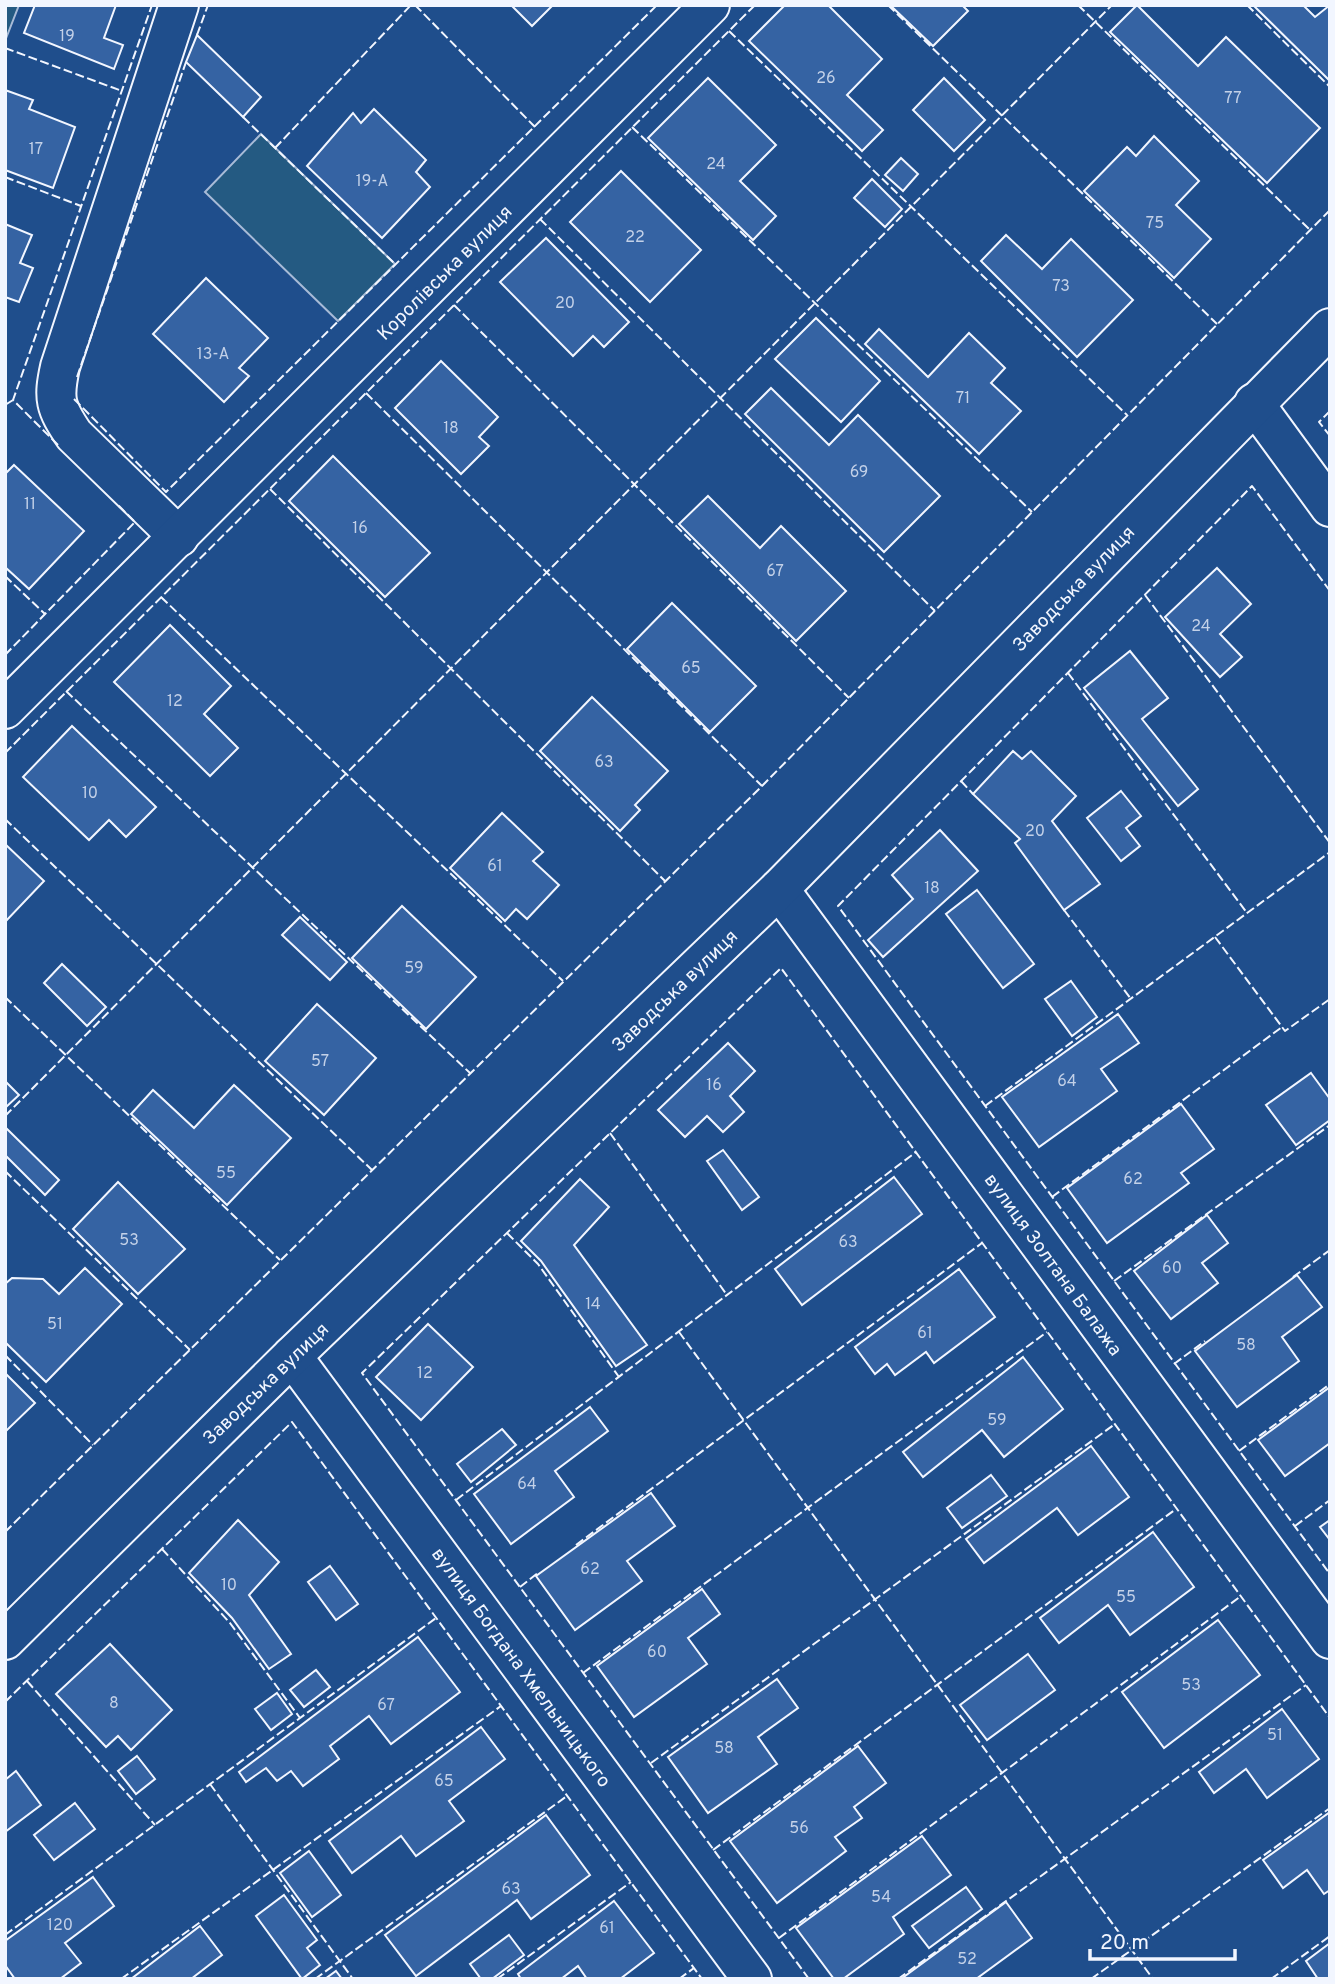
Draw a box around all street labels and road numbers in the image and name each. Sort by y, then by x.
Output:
street label: Королівська вулиця [373,201,518,346]
street label: Заводська вулиця [1008,521,1141,658]
street label: Заводська вулиця [607,925,744,1058]
street label: вулиця Золтана Балажа [978,1169,1127,1361]
street label: Заводська вулиця [198,1318,335,1451]
street label: вулиця Богдана Хмельницького [425,1544,615,1793]

